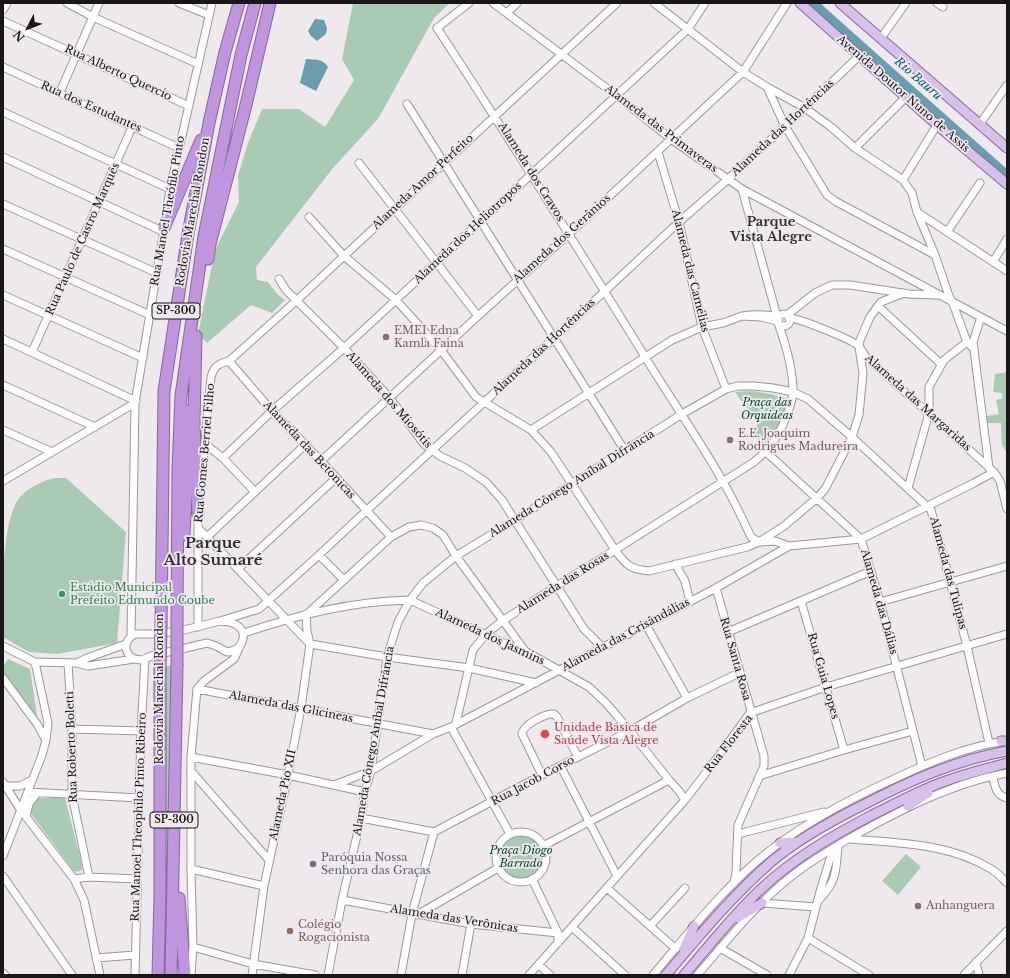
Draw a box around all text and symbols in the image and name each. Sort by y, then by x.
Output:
north arrow [8,8,48,48]
text: N [10,28,28,45]
street label: Avenida Doutor Nuno de Assis [834,33,972,155]
street label: Rua Alberto Quercio [62,42,174,104]
water label: Rio Bauru [891,55,945,103]
street label: Alameda das Hortências [729,77,837,179]
street label: Rua dos Estudantes [38,79,144,135]
street label: Alameda das Primaveras [602,82,720,176]
street label: Alameda dos Cravos [495,120,567,224]
street label: Alameda Amor Perfeito [370,132,476,232]
street label: Rua Manoel Theófilo Pinto [148,135,188,287]
street label: Rodovia Marechal Rondon [173,136,213,288]
street label: Rua Paulo de Castro Marquês [43,161,123,317]
street label: Alameda dos Heliotropos [411,180,525,286]
street label: Alameda dos Gerânios [511,192,613,286]
street label: Alameda das Camélias [668,208,712,334]
district label: Parque Vista Alegre [730,214,812,245]
street label: Alameda das Hortências [490,296,598,398]
road number: SP-300 [152,303,200,319]
place label: EMEI Edna Kamla Faina [394,324,464,350]
marker: EMEI Edna Kamla Faina [381,332,391,342]
street label: Alameda dos Miosótis [343,349,435,451]
street label: Alameda das Margaridas [862,352,974,454]
street label: Rua Gomes Berriel Filho [192,383,218,523]
park label: Praça das Orquideas [741,396,793,422]
street label: Alameda das Betonicas [260,398,358,502]
street label: Alameda Cônego Aníbal Difrância [487,427,657,541]
place label: E.E. Joaquim Rodrigues Madureira [738,427,858,453]
marker: E.E. Joaquim Rodrigues Madureira [725,435,735,445]
street label: Alameda das Tulipas [927,515,969,631]
district label: Parque Alto Sumaré [164,535,262,570]
street label: Alameda das Dálias [858,548,900,656]
street label: Alameda das Rosas [514,549,612,617]
place label: Estádio Municipal Prefeito Edmundo Coube [70,581,215,607]
marker: Estádio Municipal Prefeito Edmundo Coube [57,589,67,599]
street label: Alameda das Crisândálias [560,596,692,674]
street label: Alameda dos Jasmins [433,606,547,668]
street label: Rodovia Marechal Rondon [153,613,167,765]
street label: Rua Santa Rosa [717,616,753,702]
street label: Rua Guia Lopes [804,631,842,721]
street label: Alameda Cônego Aníbal Difrância [351,645,397,837]
street label: Alameda das Glicineas [228,688,354,726]
street label: Rua Roberto Boletti [63,691,81,803]
street label: Rua Manoel Theophilo Pinto Ribeiro [129,712,149,922]
street label: Rua Floresta [702,712,756,776]
place label: Unidade Básica de Saúde Vista Alegre [554,721,659,747]
marker: Unidade Básica de Saúde Vista Alegre [539,728,551,740]
street label: Alameda Pio XII [267,748,299,842]
street label: Rua Jacob Corso [489,754,577,808]
road number: SP-300 [150,812,198,828]
park label: Praça Diogo Barrado [489,844,553,870]
place label: Paróquia Nossa Senhora das Graças [321,851,431,877]
marker: Paróquia Nossa Senhora das Graças [308,859,318,869]
place label: Anhanguera [926,899,995,913]
marker: Anhanguera [913,901,923,911]
street label: Alameda das Verônicas [389,902,519,936]
place label: Colégio Rogacionista [298,918,370,944]
marker: Colégio Rogacionista [285,926,295,936]

